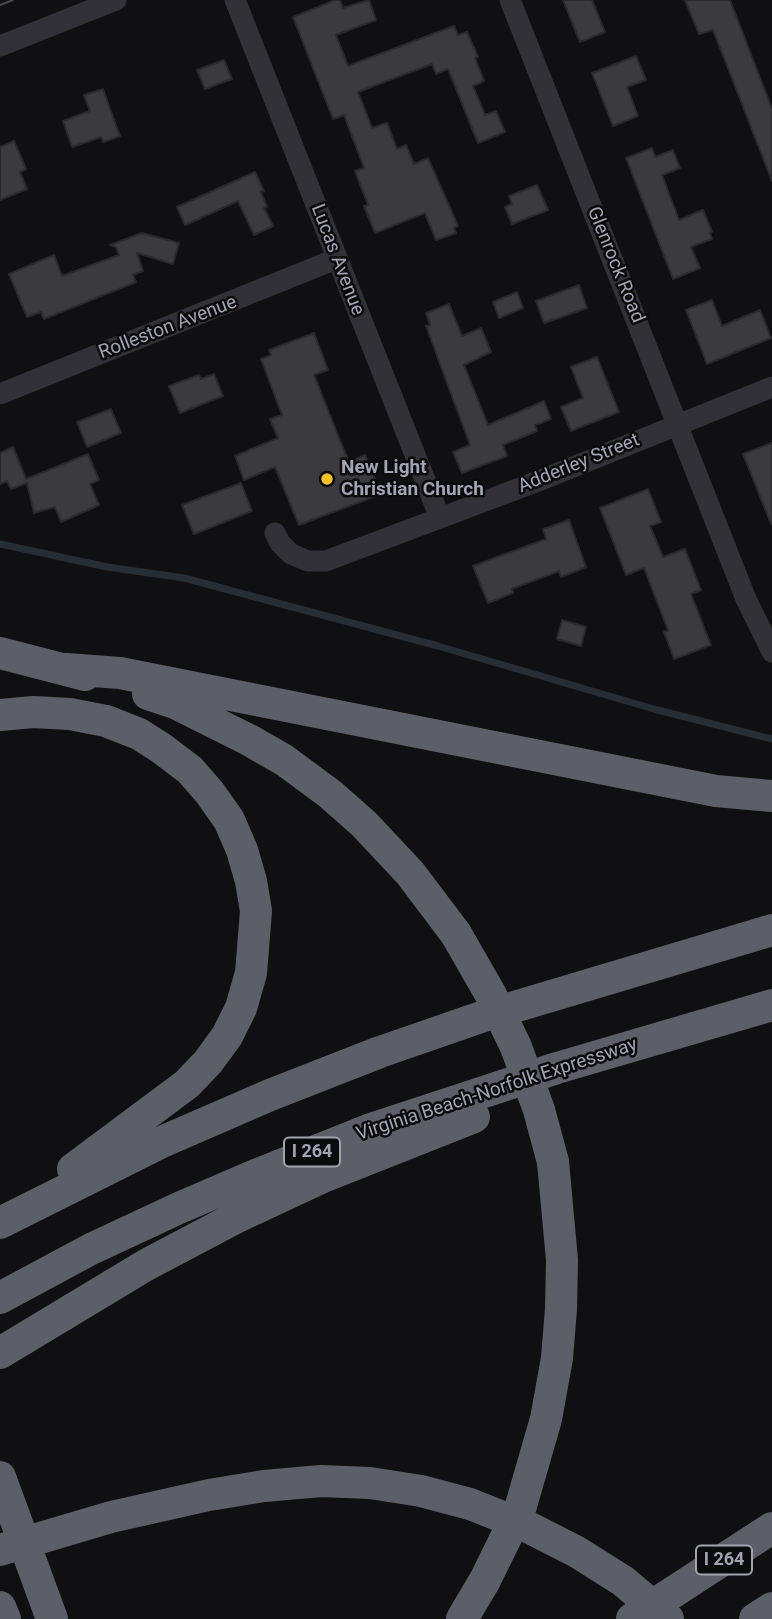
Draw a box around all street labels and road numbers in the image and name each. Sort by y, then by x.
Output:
street label: Lucas Avenue [305,201,369,319]
street label: Glenrock Road [581,204,649,326]
street label: Rolleston Avenue [96,291,240,365]
street label: Adderley Street [515,429,643,499]
street label: Virginia Beach-Norfolk Expressway [354,1034,640,1146]
road number: I 264 [284,1138,340,1167]
road number: I 264 [696,1546,752,1574]

